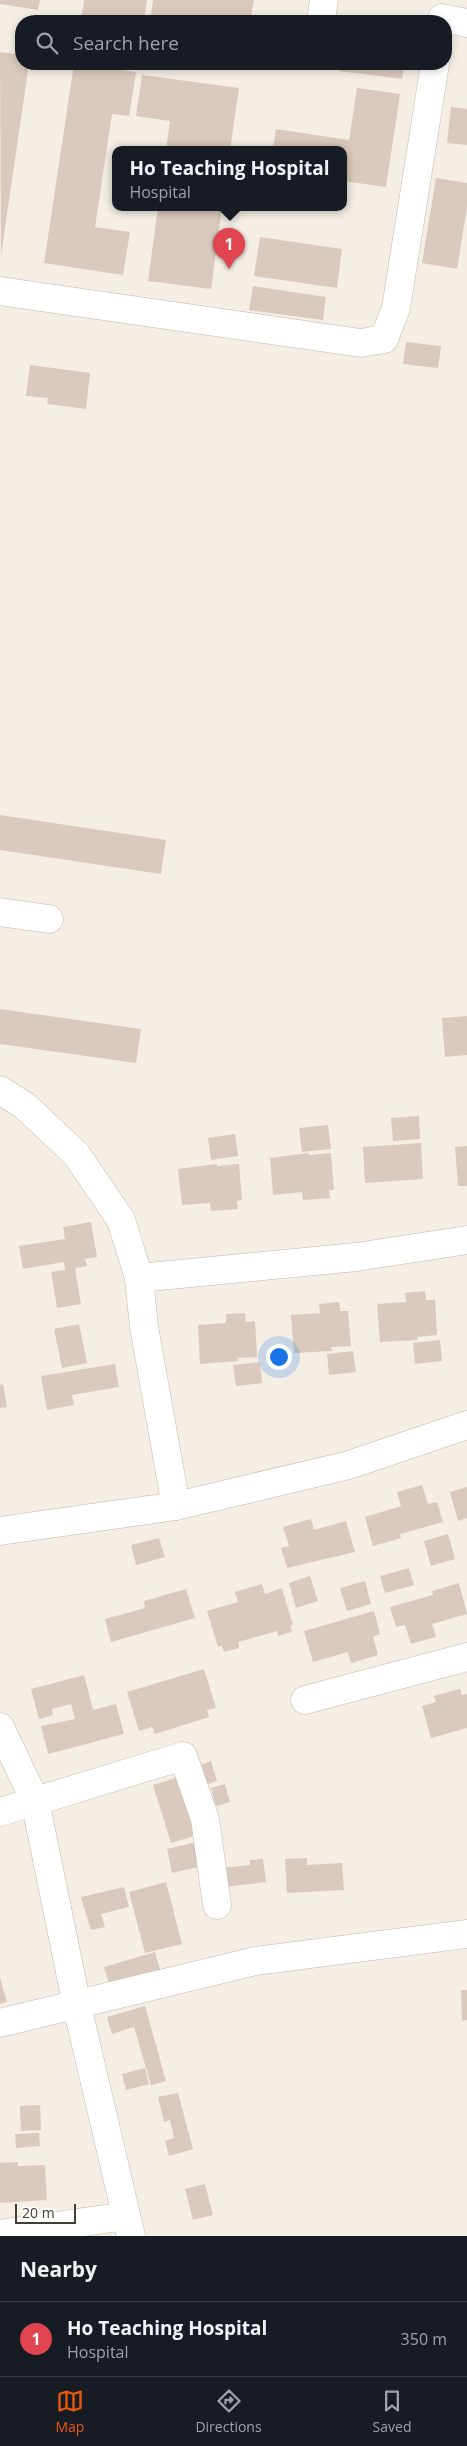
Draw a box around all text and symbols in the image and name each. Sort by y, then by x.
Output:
search box [15,15,452,70]
icon: search [33,29,61,57]
text: Search here [73,30,179,56]
popup [112,146,347,211]
text: Ho Teaching Hospital [129,155,330,181]
text: Hospital [129,181,191,203]
pin: 1 [213,228,245,269]
your location [266,1344,292,1370]
scale bar [15,2201,76,2224]
text: 20 m [22,2203,55,2222]
text: Nearby [20,2255,97,2283]
text: Ho Teaching Hospital [67,2315,267,2341]
text: 1 [31,2328,41,2350]
text: 350 m [401,2328,447,2350]
text: Hospital [67,2341,129,2363]
tab: Map [55,2387,84,2436]
tab: Directions [195,2387,262,2436]
tab: Saved [373,2387,411,2436]

